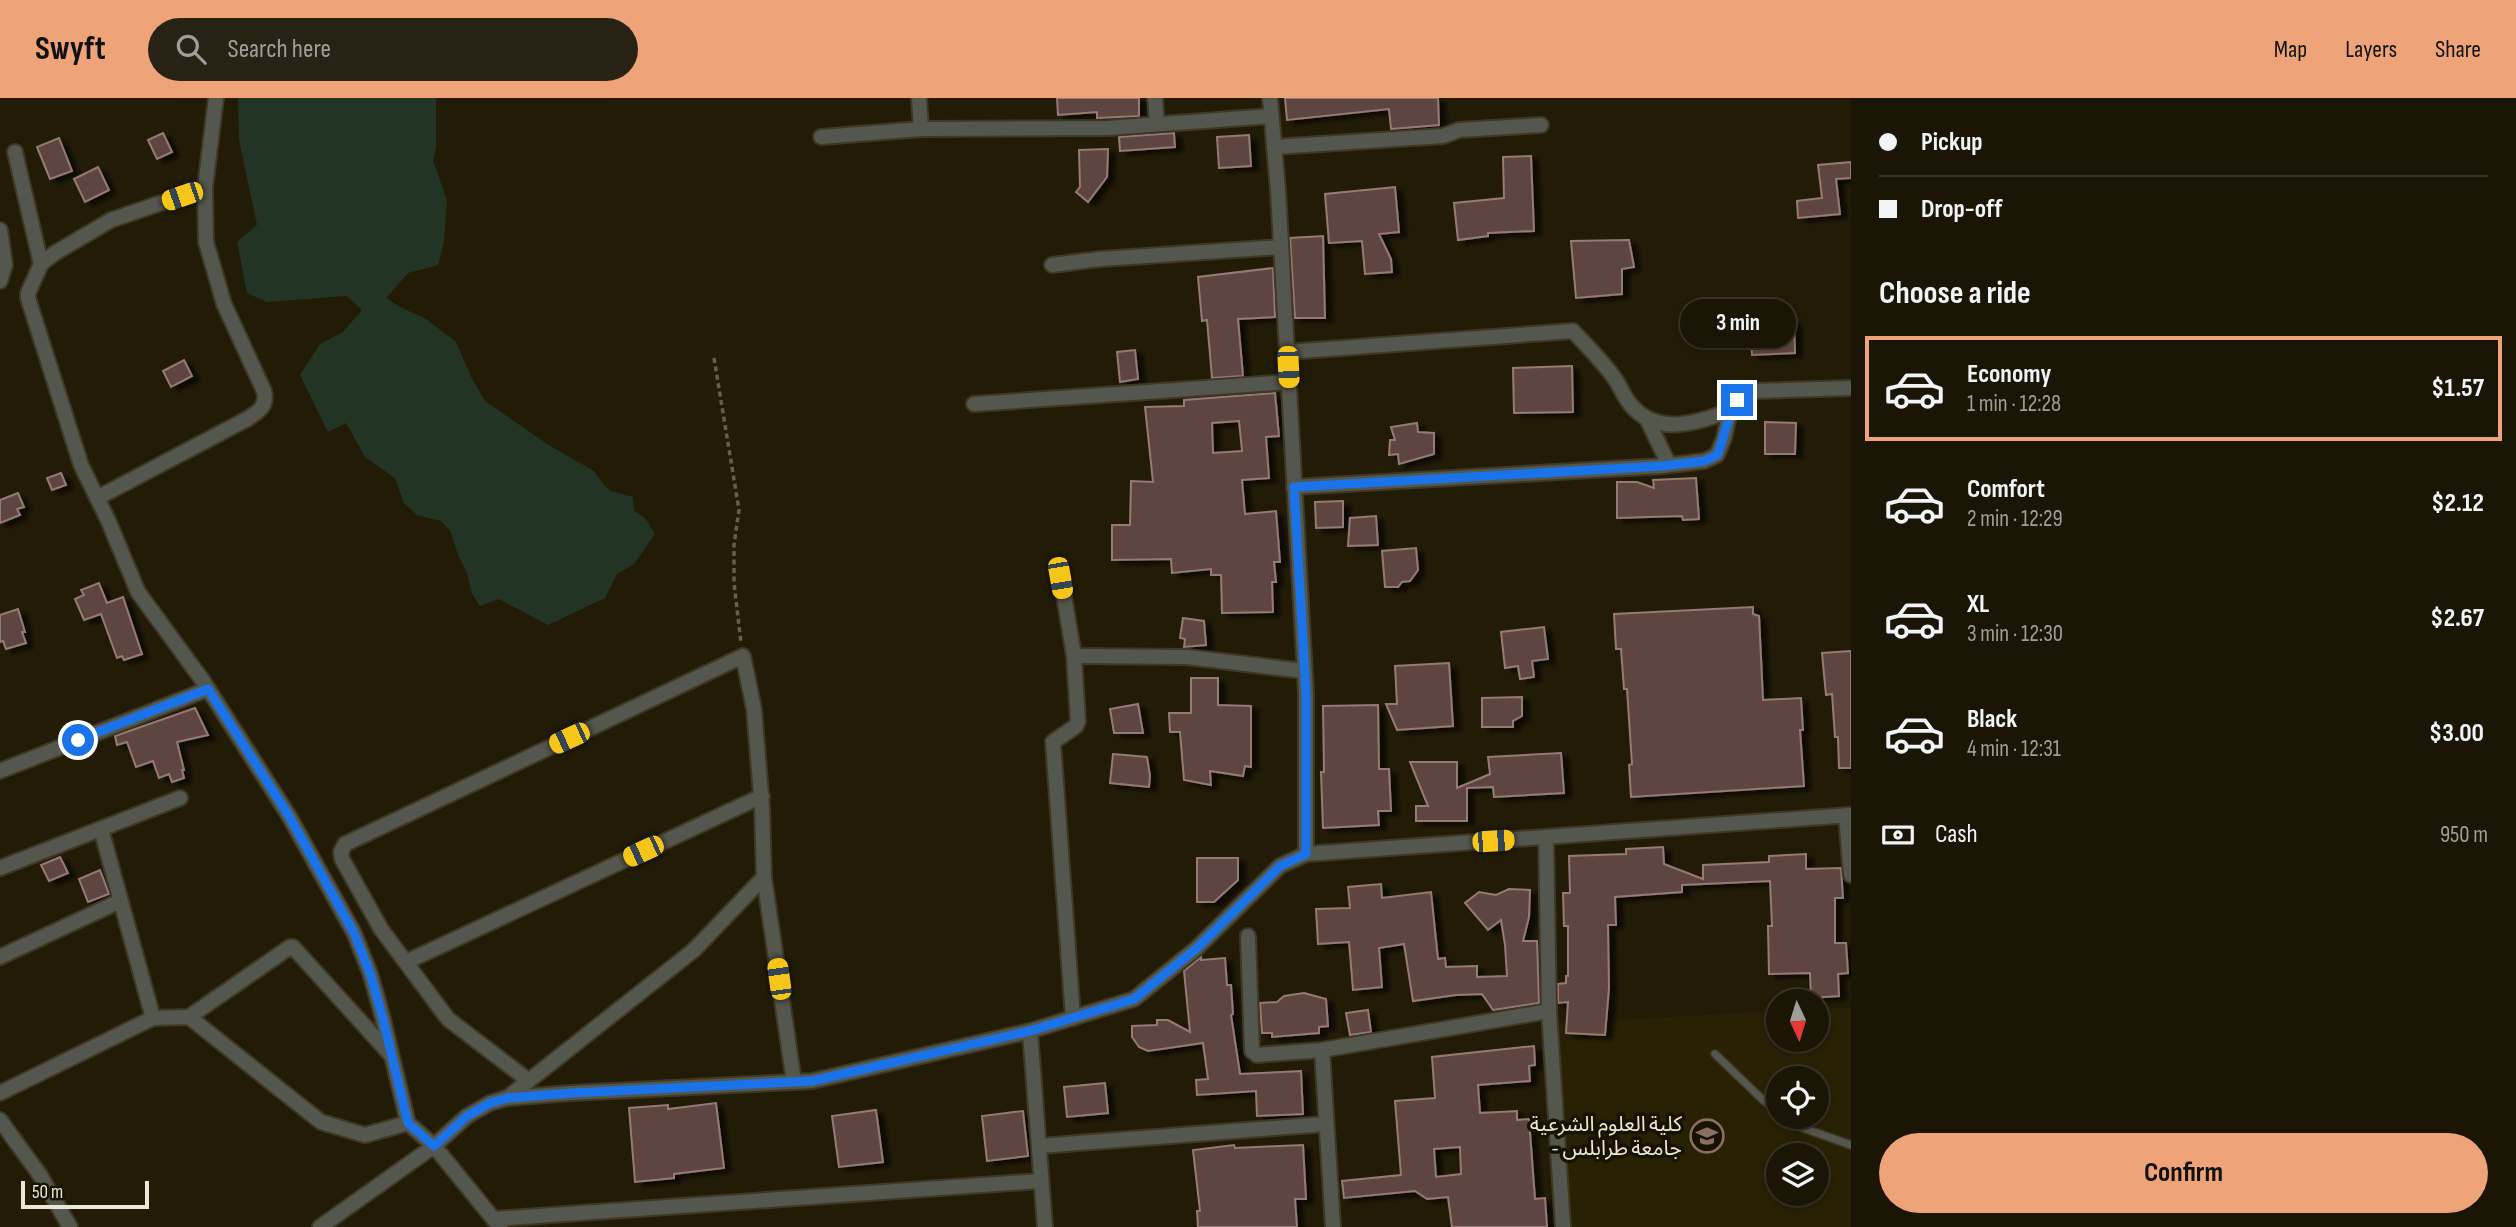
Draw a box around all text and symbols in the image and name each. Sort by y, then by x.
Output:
search box [148,18,638,81]
text: Swyft [35,29,106,69]
icon: search [172,30,210,68]
text: Search here [228,34,331,65]
text: Map [2274,35,2307,64]
text: Layers [2345,35,2397,64]
text: Share [2435,35,2481,64]
text: Pickup [1921,127,1983,158]
car [159,179,206,213]
text: Drop-off [1921,194,2002,225]
text: Choose a ride [1879,274,2031,313]
callout: 3 min [1679,299,1795,348]
text: 3 min [1716,309,1760,337]
car [1277,345,1300,389]
icon: car [1883,357,1946,420]
text: Economy [1967,359,2051,390]
text: $1.57 [2431,373,2484,404]
route end [1721,384,1753,416]
text: 1 min · 12:28 [1967,390,2061,418]
icon: car [1883,472,1946,535]
text: Comfort [1967,474,2045,505]
text: $2.12 [2431,488,2484,519]
text: 2 min · 12:29 [1967,505,2063,533]
car [1047,555,1074,601]
icon: car [1883,587,1946,650]
text: XL [1967,589,1989,620]
text: $2.67 [2430,603,2484,634]
text: 3 min · 12:30 [1967,620,2063,648]
icon: car [1883,702,1946,765]
text: Black [1967,704,2017,735]
text: $3.00 [2429,718,2484,749]
car [546,720,593,756]
route start [62,724,94,756]
text: 4 min · 12:31 [1967,735,2061,763]
icon: cash [1879,816,1917,854]
text: Cash [1935,819,1978,850]
text: 950 m [2440,821,2488,849]
car [1472,829,1515,853]
car [620,833,667,869]
car [766,957,793,1001]
north arrow [1766,989,1829,1052]
map controls [1766,989,1829,1206]
button: locate [1766,1066,1829,1129]
place label: كلية العلوم الشرعية - جامعة طرابلس [1530,1112,1682,1161]
school or university icon: كلية العلوم الشرعية - جامعة طرابلس [1688,1117,1726,1155]
button: Confirm [1879,1133,2488,1213]
button: layers [1766,1143,1829,1206]
scale bar [21,1178,149,1210]
text: 50 m [32,1181,63,1204]

